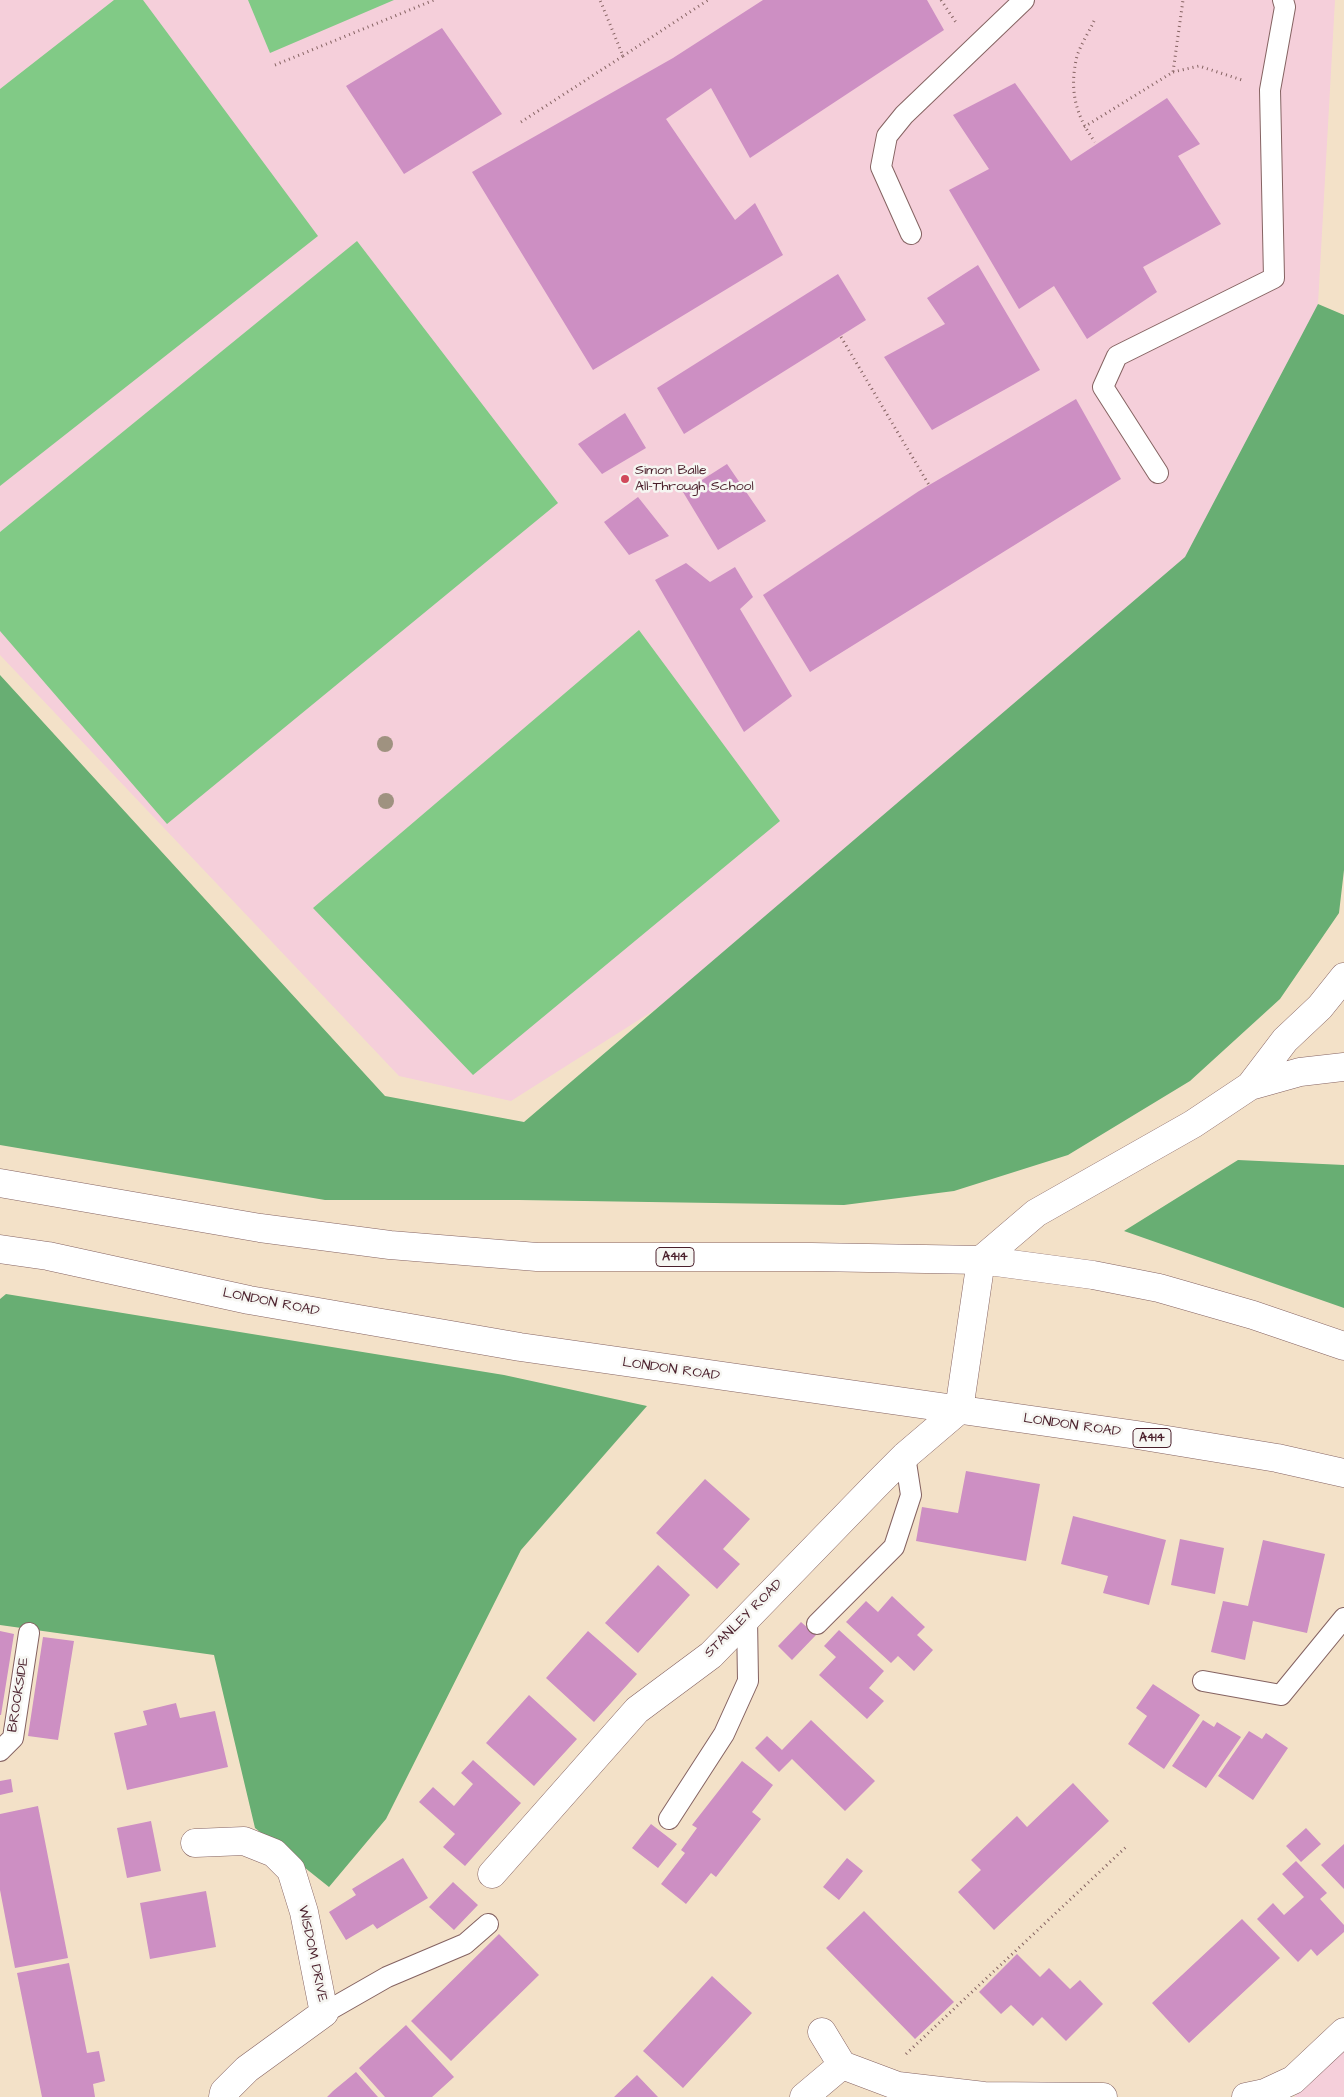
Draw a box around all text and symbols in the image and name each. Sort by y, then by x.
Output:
place label: Simon Balle All-Through School [635,463,754,496]
marker: Simon Balle All-Through School [619,473,631,485]
road number: A414 [656,1248,694,1266]
street label: LONDON ROAD [221,1285,321,1321]
street label: LONDON ROAD [621,1355,721,1385]
street label: LONDON ROAD [1022,1411,1122,1441]
road number: A414 [1133,1429,1171,1448]
street label: STANLEY ROAD [701,1576,787,1662]
street label: BROOKSIDE [5,1656,33,1734]
street label: WISDOM DRIVE [294,1904,330,2004]

